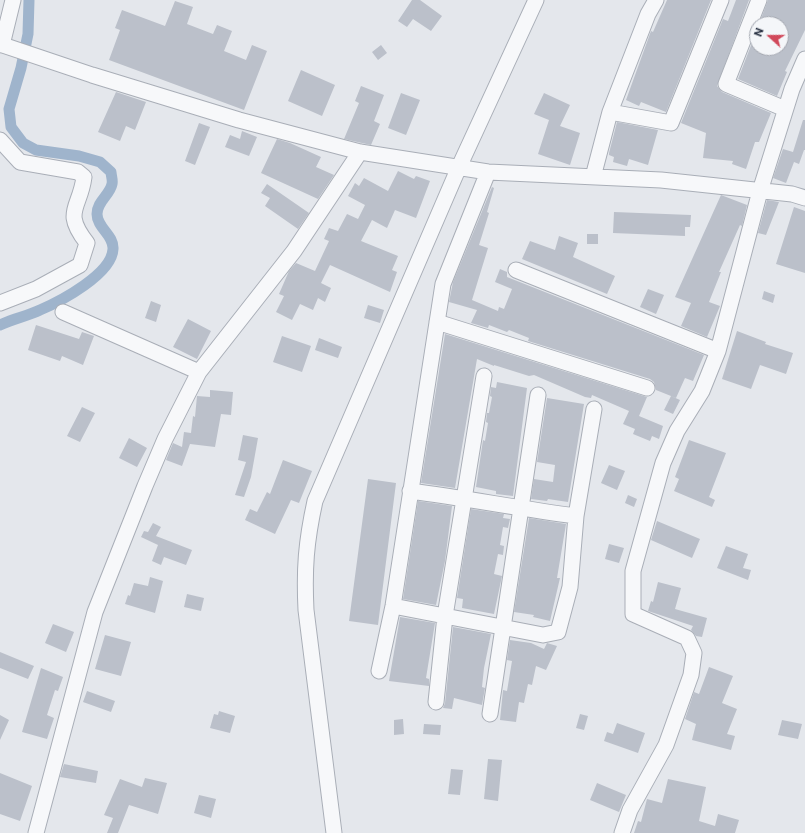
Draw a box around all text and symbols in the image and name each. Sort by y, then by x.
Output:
north arrow [749,16,789,56]
text: N [751,26,766,38]

